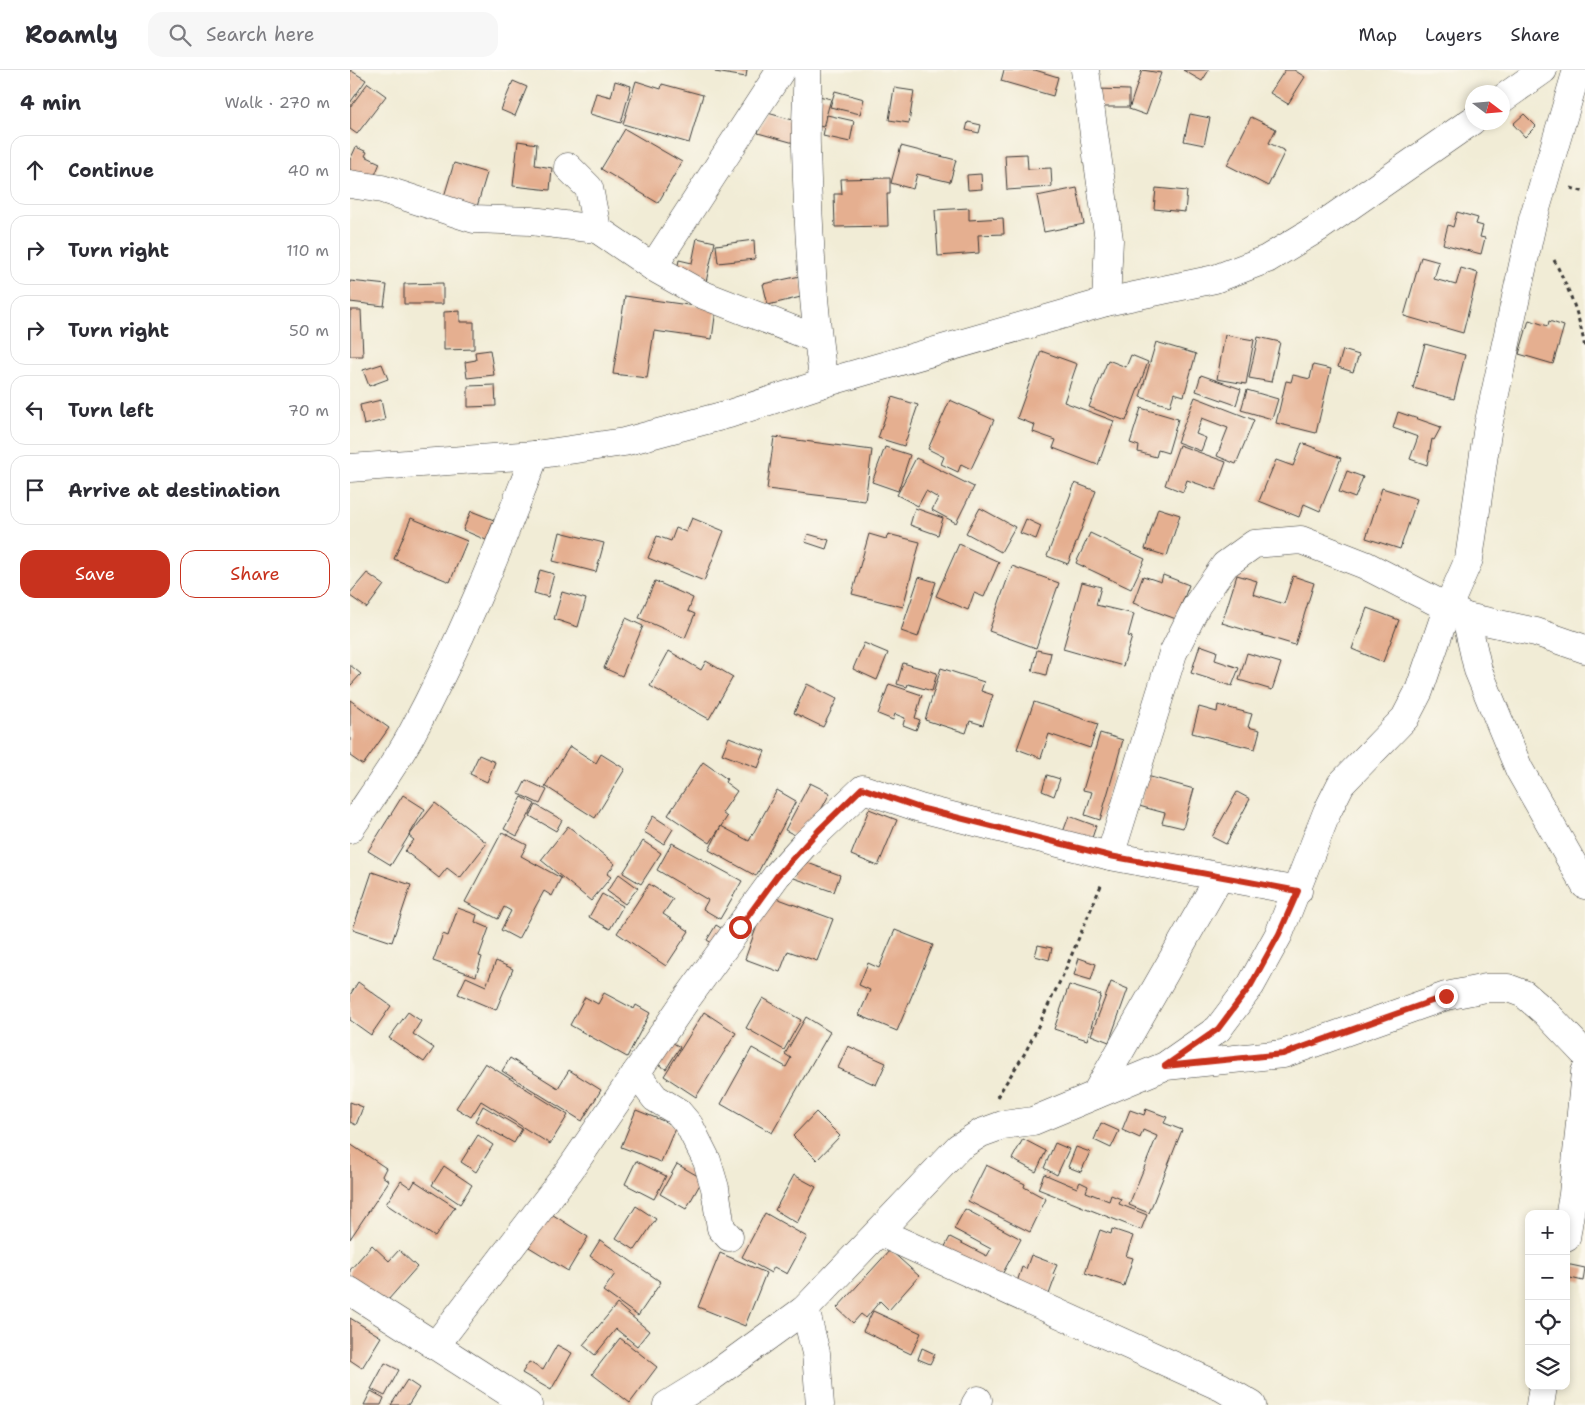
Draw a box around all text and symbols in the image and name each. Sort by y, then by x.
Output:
search box [148,12,498,57]
text: Roamly [25,19,118,51]
icon: search [166,21,194,49]
text: Search here [206,22,315,47]
text: Map [1359,23,1397,47]
text: Layers [1425,23,1482,47]
text: Share [1510,23,1560,47]
north arrow [1465,85,1510,130]
text: 4 min [20,89,81,117]
text: Walk · 270 m [225,92,330,113]
icon: ahead [21,156,49,184]
text: Continue [68,158,154,183]
text: 40 m [287,160,329,181]
icon: right [21,236,49,264]
text: Turn right [68,238,169,263]
text: 110 m [286,240,329,261]
icon: right [21,316,49,344]
text: Turn right [68,318,169,343]
text: 50 m [289,320,329,341]
icon: left [21,396,49,424]
text: Turn left [68,398,154,423]
text: 70 m [288,400,329,421]
icon: arrive [21,476,49,504]
text: Arrive at destination [68,478,280,503]
button: Save [20,550,170,598]
button: Share [180,550,330,598]
route start [729,916,752,939]
route end [1435,985,1458,1008]
map controls [1525,1210,1570,1390]
button: + [1525,1210,1570,1255]
button: − [1525,1255,1570,1300]
button: locate [1525,1300,1570,1345]
button: layers [1525,1345,1570,1390]

